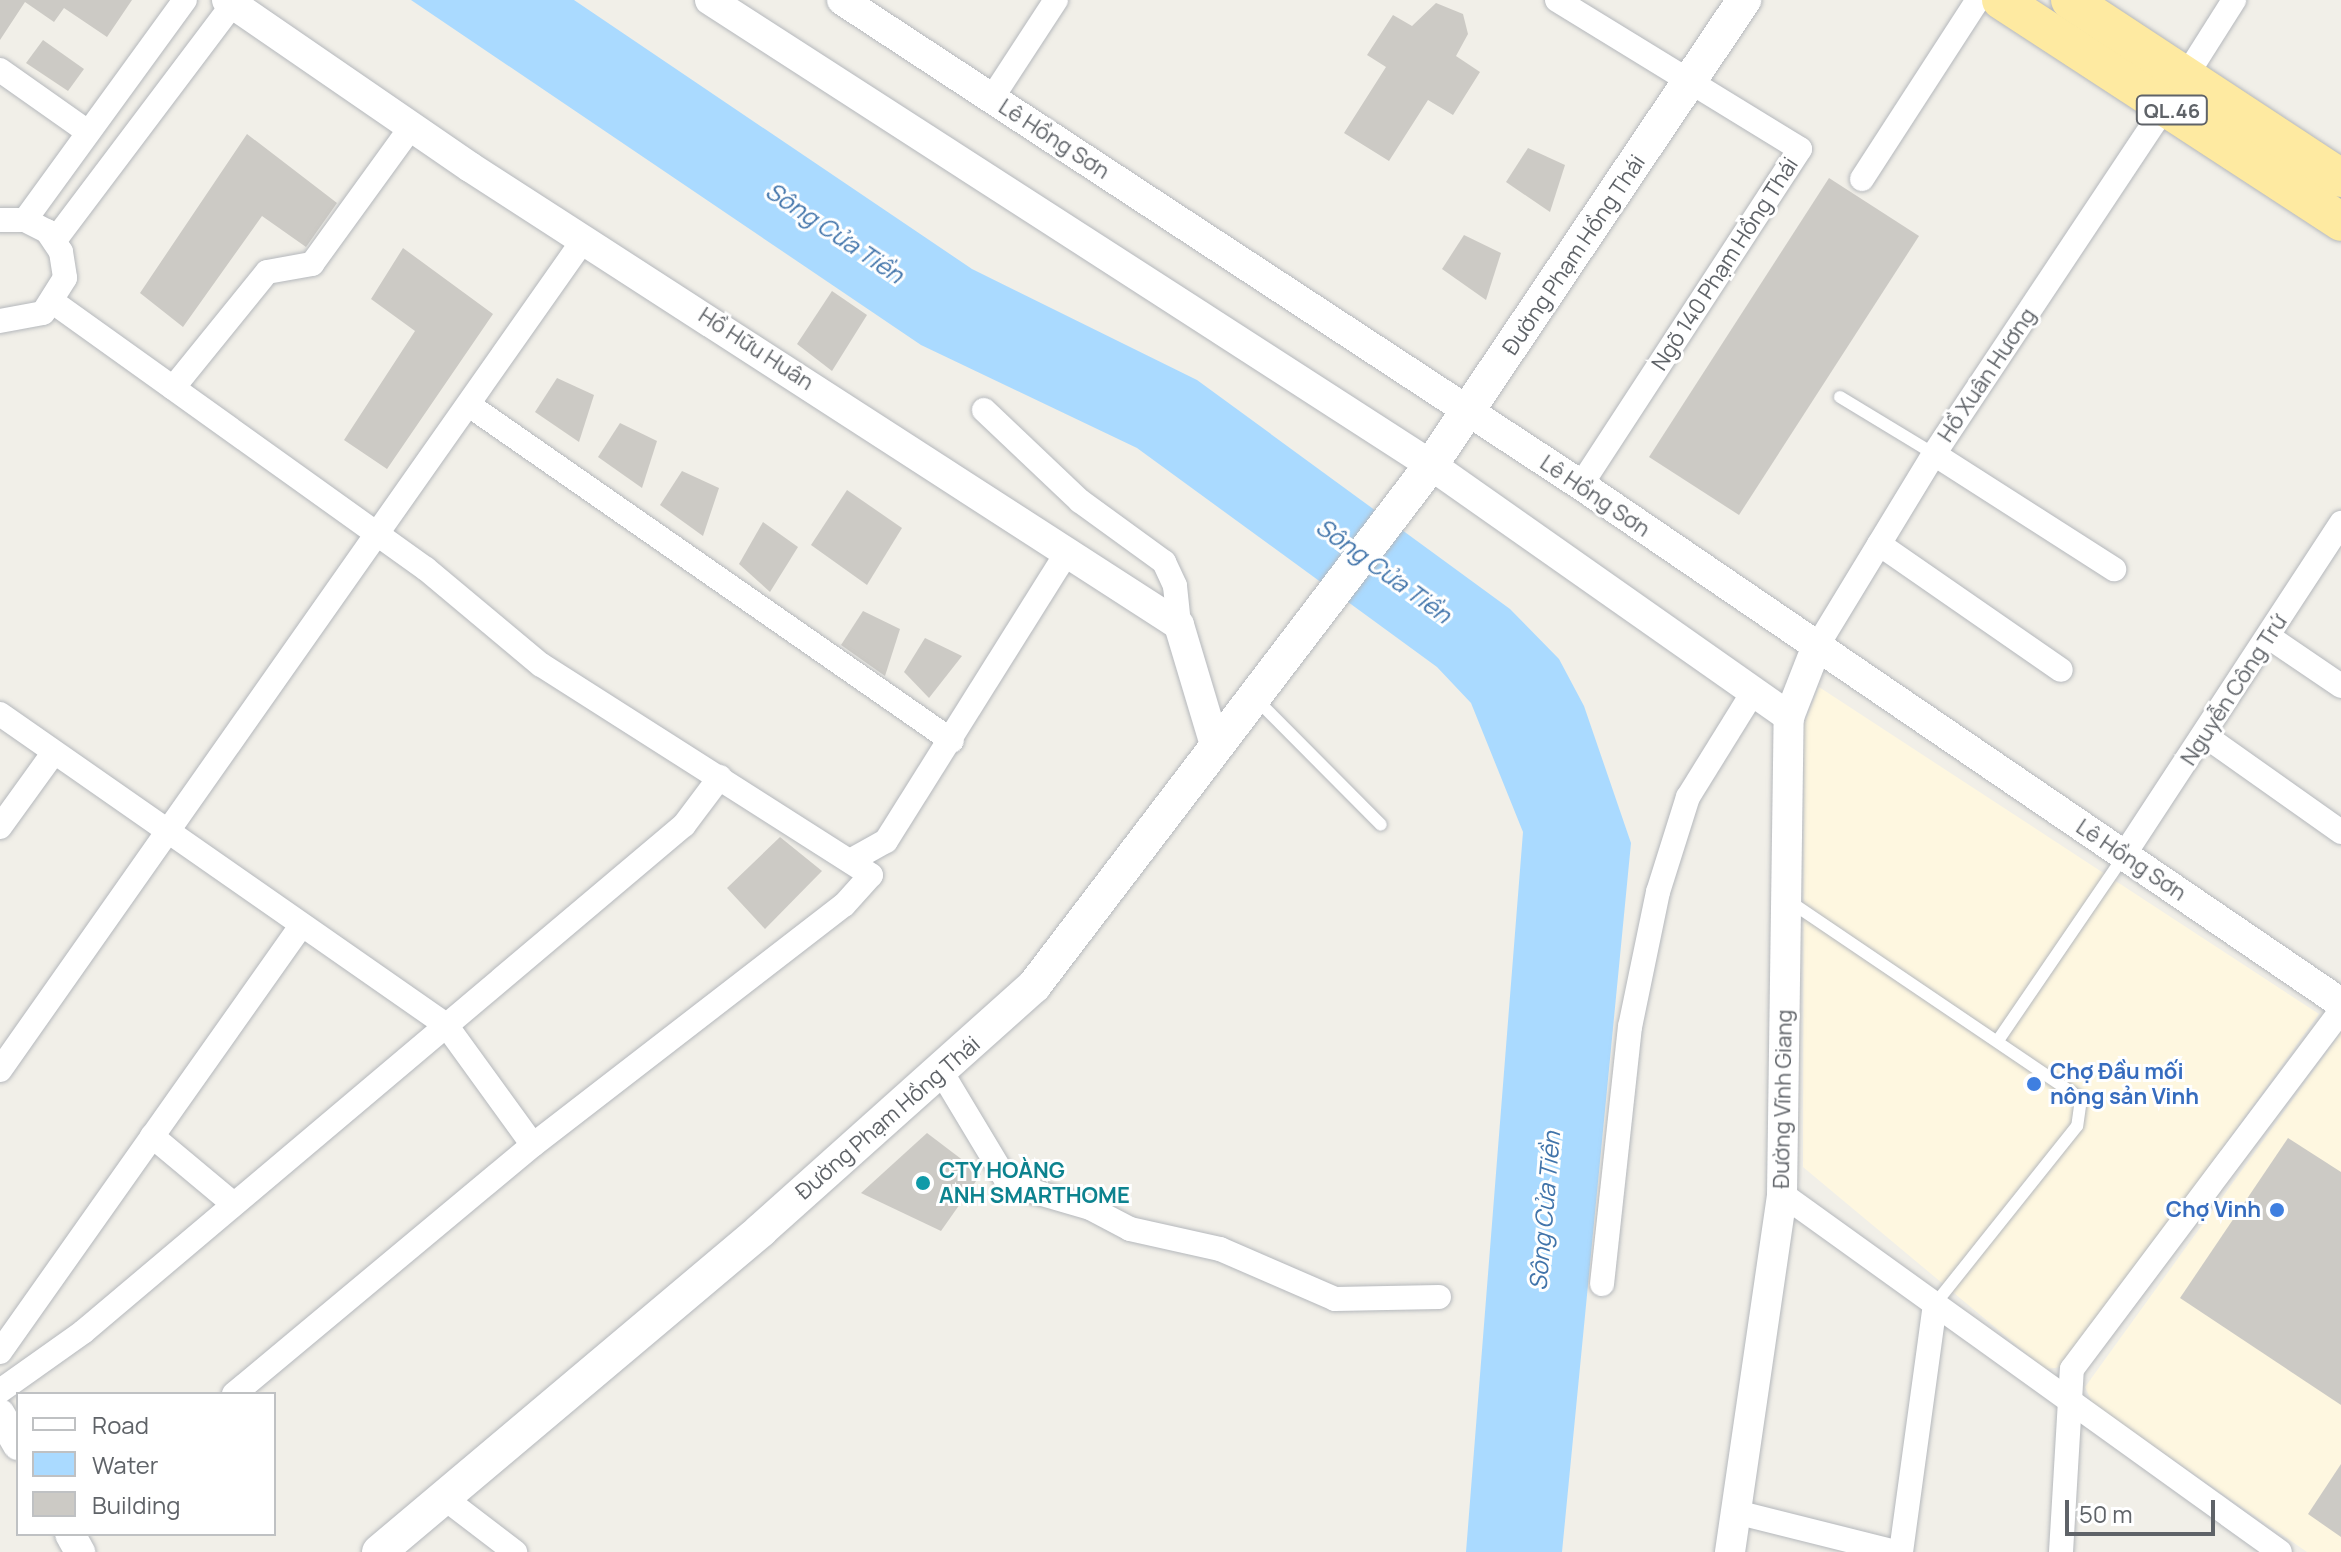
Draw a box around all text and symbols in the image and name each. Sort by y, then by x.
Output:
street label: Lê Hồng Sơn [994,93,1114,185]
road number: QL.46 [2134,94,2210,126]
street label: Đường Phạm Hồng Thái [1497,150,1651,360]
street label: Ngõ 140 Phạm Hồng Thái [1646,153,1804,375]
water label: Sông Cửa Tiền [761,175,909,289]
street label: Hồ Hữu Huân [694,302,818,396]
street label: Hồ Xuân Hương [1932,303,2042,447]
street label: Lê Hồng Sơn [1535,450,1655,542]
water label: Sông Cửa Tiền [1311,511,1457,629]
street label: Nguyễn Công Trứ [2175,610,2293,770]
street label: Lê Hồng Sơn [2071,814,2191,906]
street label: Đường Vĩnh Giang [1768,1009,1798,1189]
street label: Đường Phạm Hồng Thái [791,1031,985,1205]
place label: Chợ Đầu mối nông sản Vinh [2050,1058,2199,1110]
marker: Chợ Đầu mối nông sản Vinh [2025,1075,2043,1093]
water label: Sông Cửa Tiền [1523,1130,1565,1292]
place label: CTY HOÀNG ANH SMARTHOME [939,1157,1130,1208]
marker: CTY HOÀNG ANH SMARTHOME [914,1174,932,1192]
place label: Chợ Vinh [2166,1197,2261,1223]
marker: Chợ Vinh [2268,1201,2286,1219]
legend [16,1392,276,1536]
text: Road [92,1408,149,1441]
text: Water [92,1448,159,1481]
scale bar [2069,1484,2219,1534]
text: Building [92,1488,180,1521]
text: 50 m [2079,1497,2133,1530]

